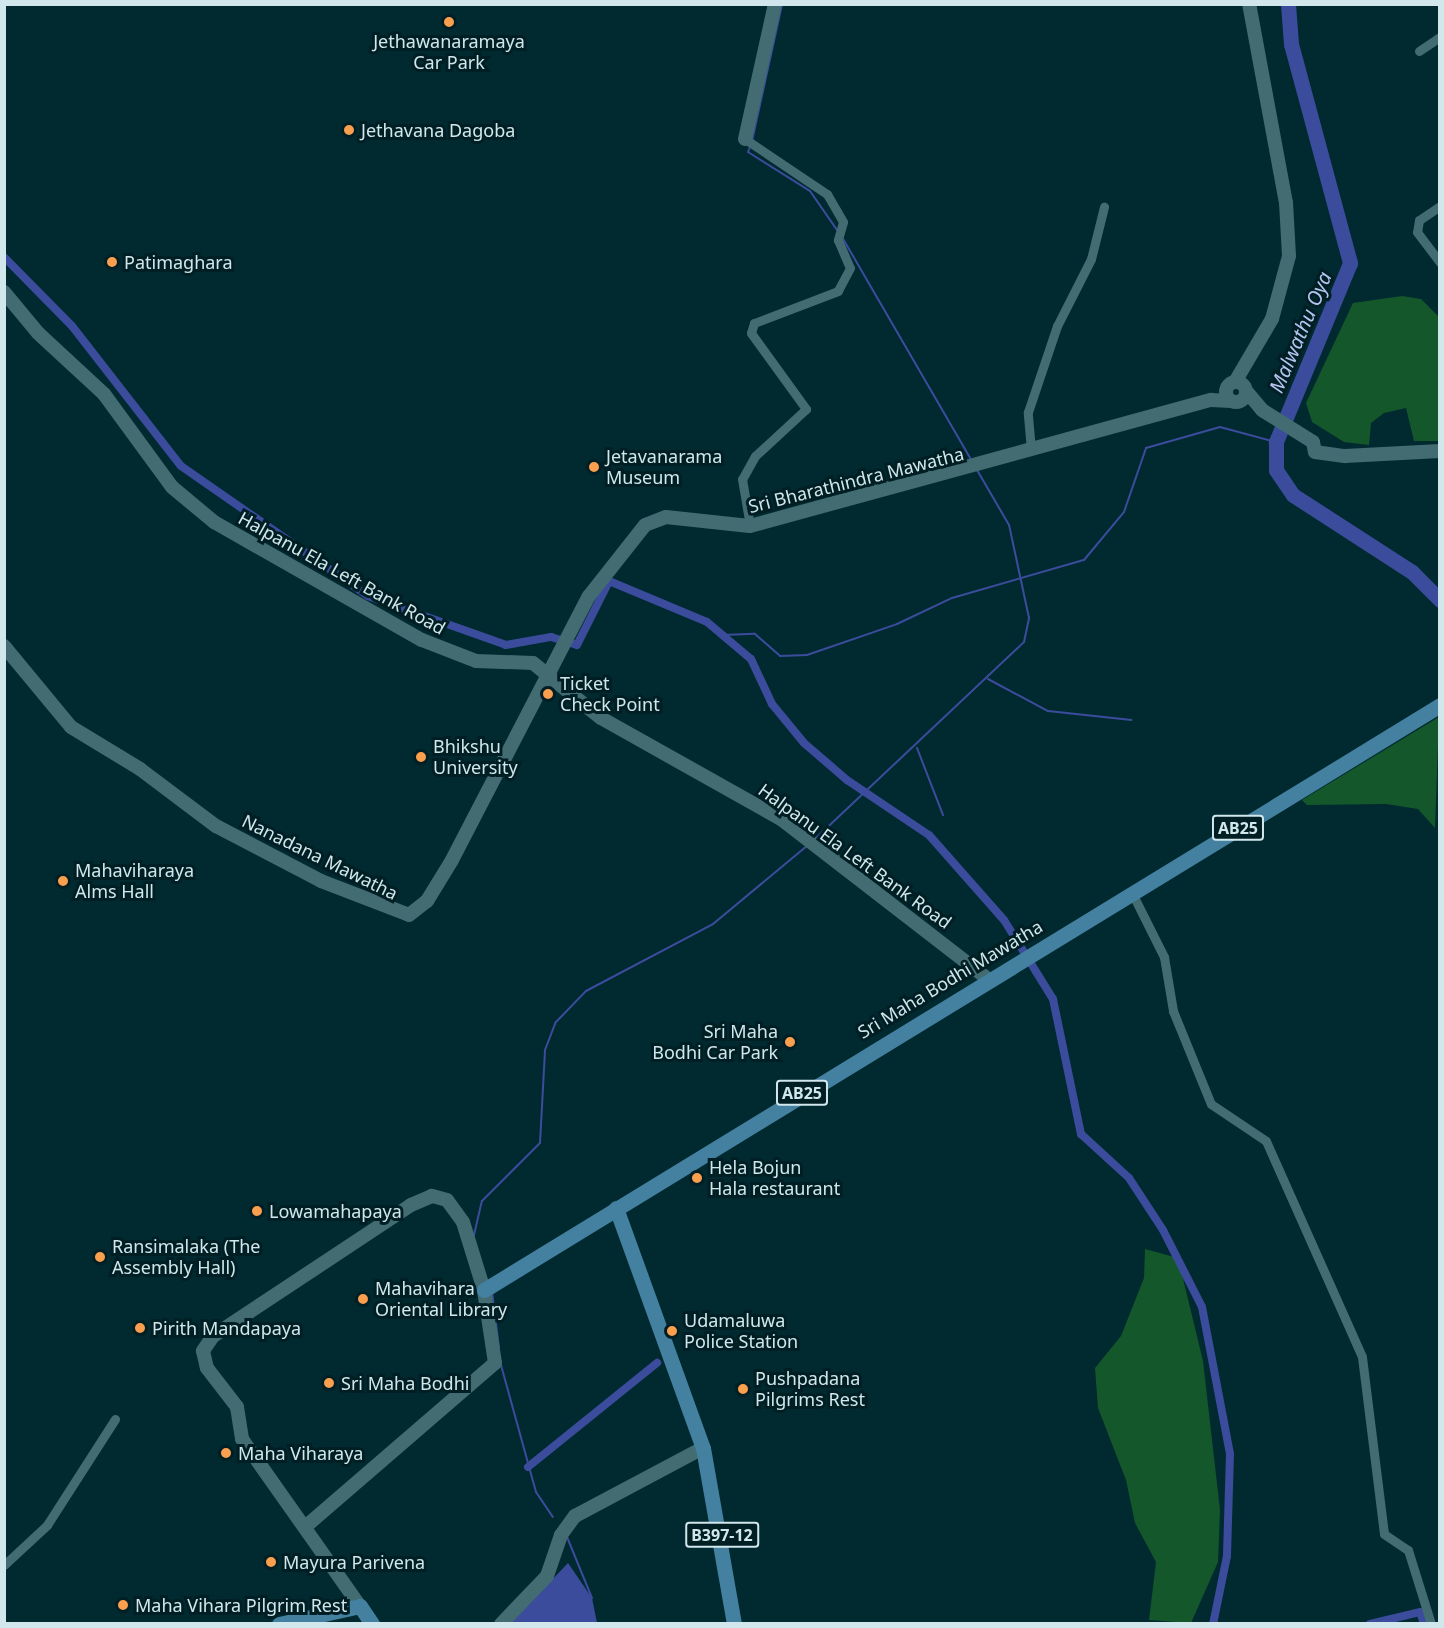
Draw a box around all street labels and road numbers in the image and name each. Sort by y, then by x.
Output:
street label: Sri Bharathindra Mawatha [746,443,966,517]
street label: Halpanu Ela Left Bank Road [235,507,449,639]
street label: Halpanu Ela Left Bank Road [754,779,956,933]
street label: Nanadana Mawatha [239,810,401,904]
road number: AB25 [1211,815,1265,841]
street label: Sri Maha Bodhi Mawatha [854,915,1046,1043]
road number: AB25 [775,1080,829,1106]
road number: B397-12 [684,1522,760,1548]

